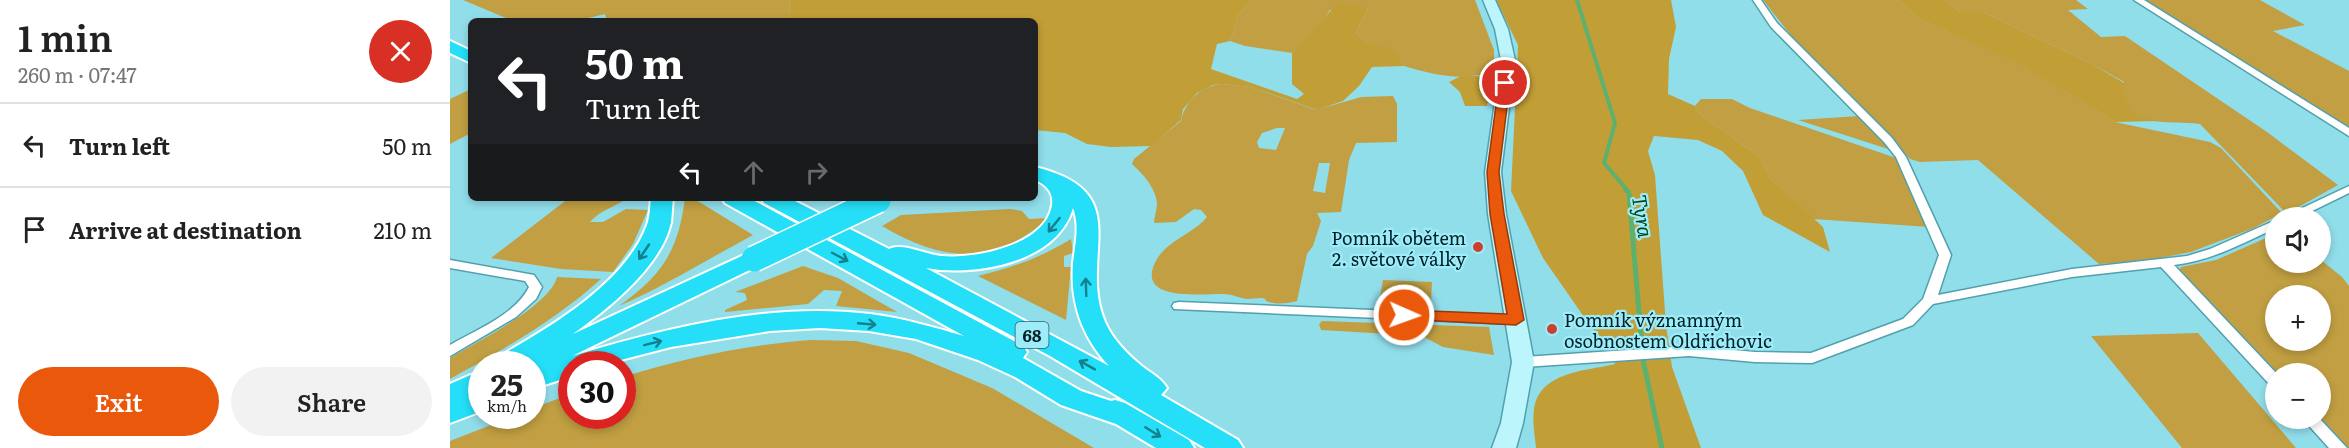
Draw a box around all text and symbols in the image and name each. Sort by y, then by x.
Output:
text: 1 min [18,10,113,63]
button: close [369,20,432,83]
text: 50 m [585,30,684,92]
icon: left [486,42,564,120]
pin [1479,57,1530,108]
text: 260 m · 07:47 [18,59,137,89]
icon: arrive [1488,66,1521,99]
text: Turn left [585,87,700,127]
icon: left [18,129,51,162]
text: Turn left [69,129,170,162]
text: 50 m [382,129,432,162]
icon: left [674,156,707,189]
icon: ahead [737,156,770,189]
icon: right [800,156,833,189]
water label: Tyra [1626,193,1662,240]
map controls [2265,207,2331,429]
button: sound [2265,207,2331,273]
icon: arrive [18,213,51,246]
text: Arrive at destination [69,213,302,246]
text: 210 m [373,213,432,246]
one-way arrow [1047,216,1060,232]
place label: Pomník obětem 2. světové války [1331,224,1467,272]
marker: Pomník obětem 2. světové války [1471,240,1485,254]
one-way arrow [638,243,650,260]
one-way arrow [830,252,848,263]
one-way arrow [1080,278,1091,298]
position arrow [1372,283,1436,347]
button: + [2265,285,2331,351]
place label: Pomník významným osobnostem Oldřichovic [1564,306,1772,354]
one-way arrow [856,318,876,329]
road number: 68 [1016,322,1048,348]
marker: Pomník významným osobnostem Oldřichovic [1545,322,1559,336]
one-way arrow [643,336,662,348]
speed limit sign: 30 [558,351,636,429]
one-way arrow [1079,359,1096,371]
text: 25 [491,361,523,405]
button: − [2265,363,2331,429]
button: Exit [18,367,219,436]
button: Share [231,367,432,436]
text: km/h [487,394,527,417]
one-way arrow [1144,427,1161,439]

